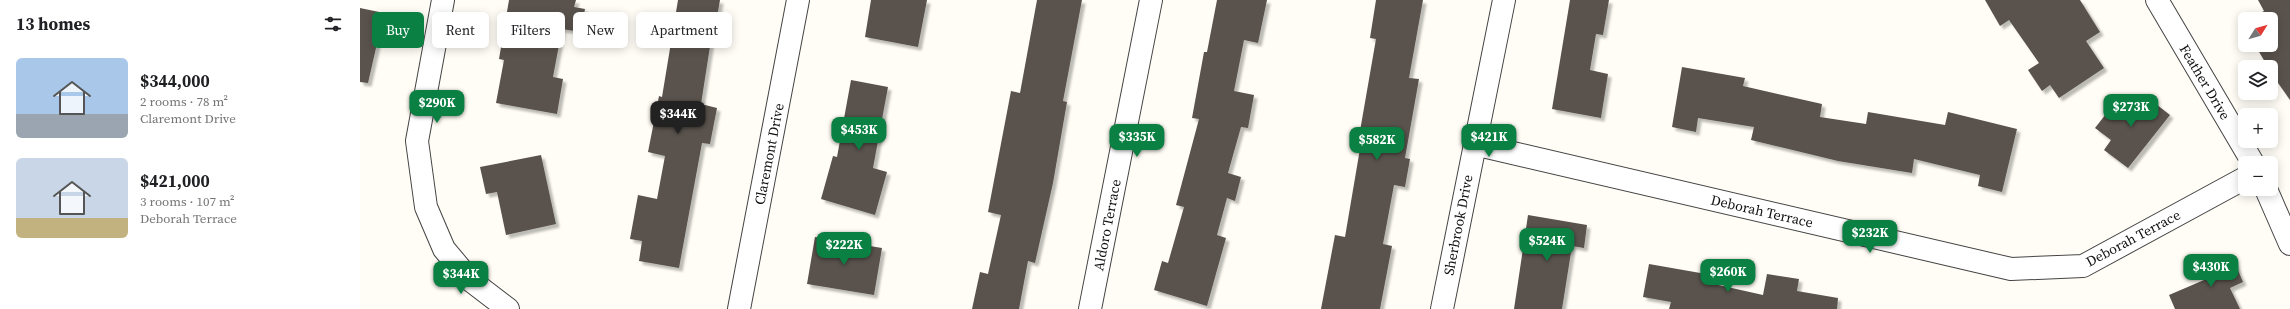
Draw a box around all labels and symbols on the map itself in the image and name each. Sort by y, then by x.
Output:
north arrow [2238,12,2278,52]
street label: Feather Drive [2175,41,2235,123]
pin: $290K [409,90,465,124]
pin: $273K [2103,94,2159,128]
pin: $344K [650,101,706,135]
street label: Claremont Drive [749,101,789,207]
pin: $453K [831,117,887,151]
pin: $335K [1109,124,1165,158]
pin: $421K [1461,124,1517,158]
pin: $582K [1349,127,1405,161]
street label: Sherbrook Drive [1438,173,1478,277]
street label: Aldoro Terrace [1088,177,1126,273]
street label: Deborah Terrace [1709,190,1815,232]
street label: Deborah Terrace [2082,205,2184,271]
pin: $232K [1842,220,1898,254]
pin: $524K [1519,228,1575,262]
pin: $222K [816,232,872,266]
pin: $430K [2183,254,2239,288]
pin: $260K [1700,259,1756,293]
pin: $344K [433,261,489,295]

